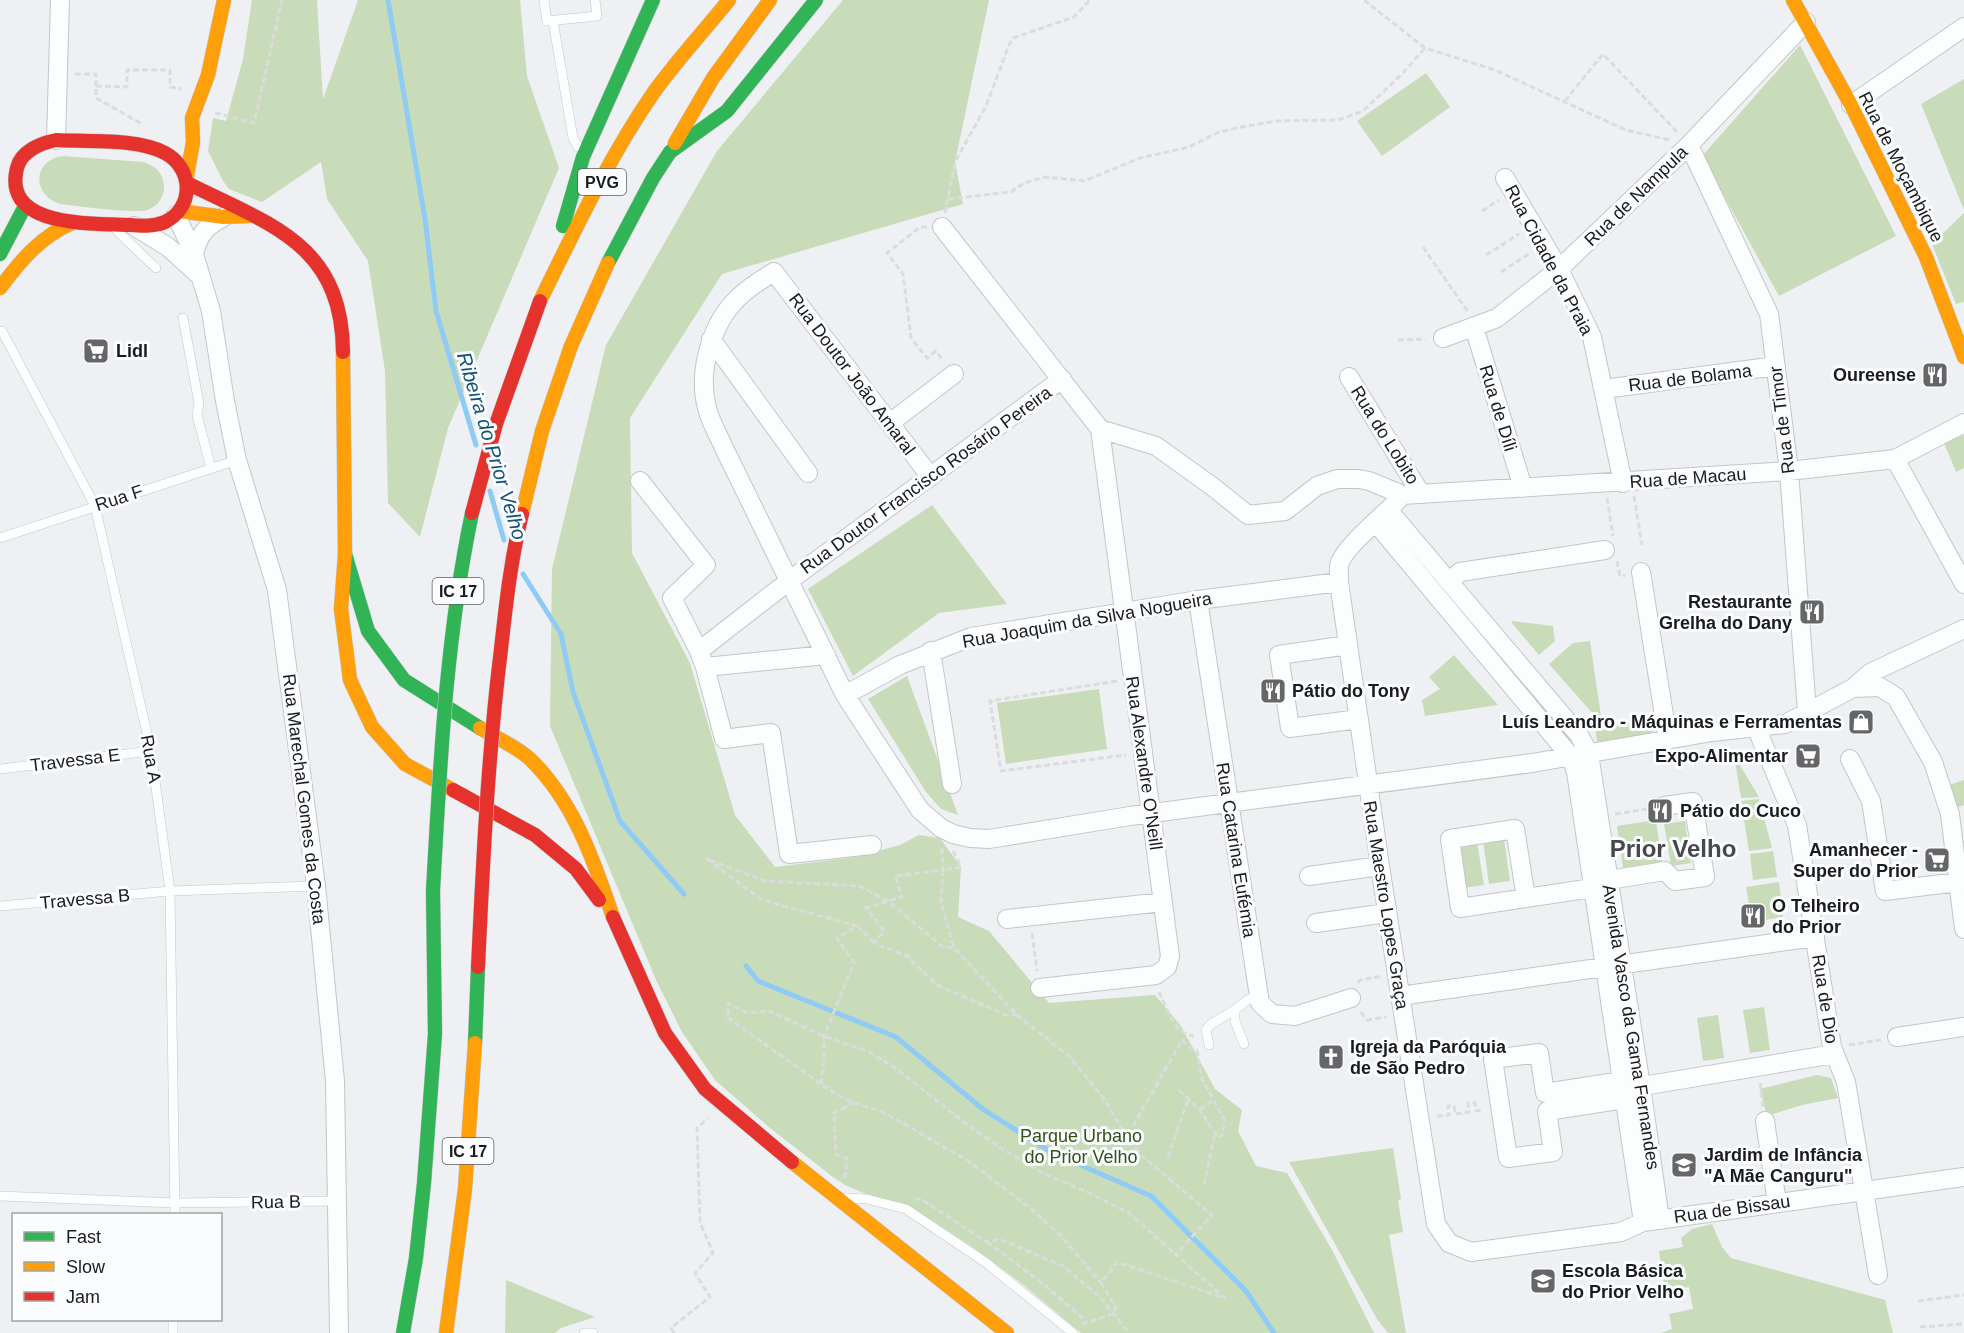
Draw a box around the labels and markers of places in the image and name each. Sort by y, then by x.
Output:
supermarket icon: Lidl [81,336,111,366]
place label: Lidl [116,341,148,361]
restaurant icon: Oureense [1920,360,1950,390]
place label: Oureense [1833,365,1916,385]
place label: Restaurante Grelha do Dany [1659,592,1792,633]
restaurant icon: Restaurante Grelha do Dany [1797,597,1827,627]
restaurant icon: Pátio do Tony [1258,676,1288,706]
place label: Pátio do Tony [1292,681,1410,701]
shop icon: Luís Leandro - Máquinas e Ferramentas [1846,707,1876,737]
place label: Luís Leandro - Máquinas e Ferramentas [1502,712,1842,732]
supermarket icon: Expo-Alimentar [1793,741,1823,771]
place label: Expo-Alimentar [1655,746,1788,766]
restaurant icon: Pátio do Cuco [1645,796,1675,826]
place label: Pátio do Cuco [1680,801,1801,821]
place label: Amanhecer - Super do Prior [1793,840,1918,881]
supermarket icon: Amanhecer - Super do Prior [1922,845,1952,875]
place label: O Telheiro do Prior [1772,896,1860,937]
restaurant icon: O Telheiro do Prior [1738,901,1768,931]
place label: Igreja da Paróquia de São Pedro [1350,1037,1507,1078]
church icon: Igreja da Paróquia de São Pedro [1316,1042,1346,1072]
place label: Jardim de Infância "A Mãe Canguru" [1704,1145,1863,1186]
school or university icon: Jardim de Infância "A Mãe Canguru" [1669,1150,1699,1180]
place label: Escola Básica do Prior Velho [1562,1261,1684,1302]
school or university icon: Escola Básica do Prior Velho [1528,1266,1558,1296]

